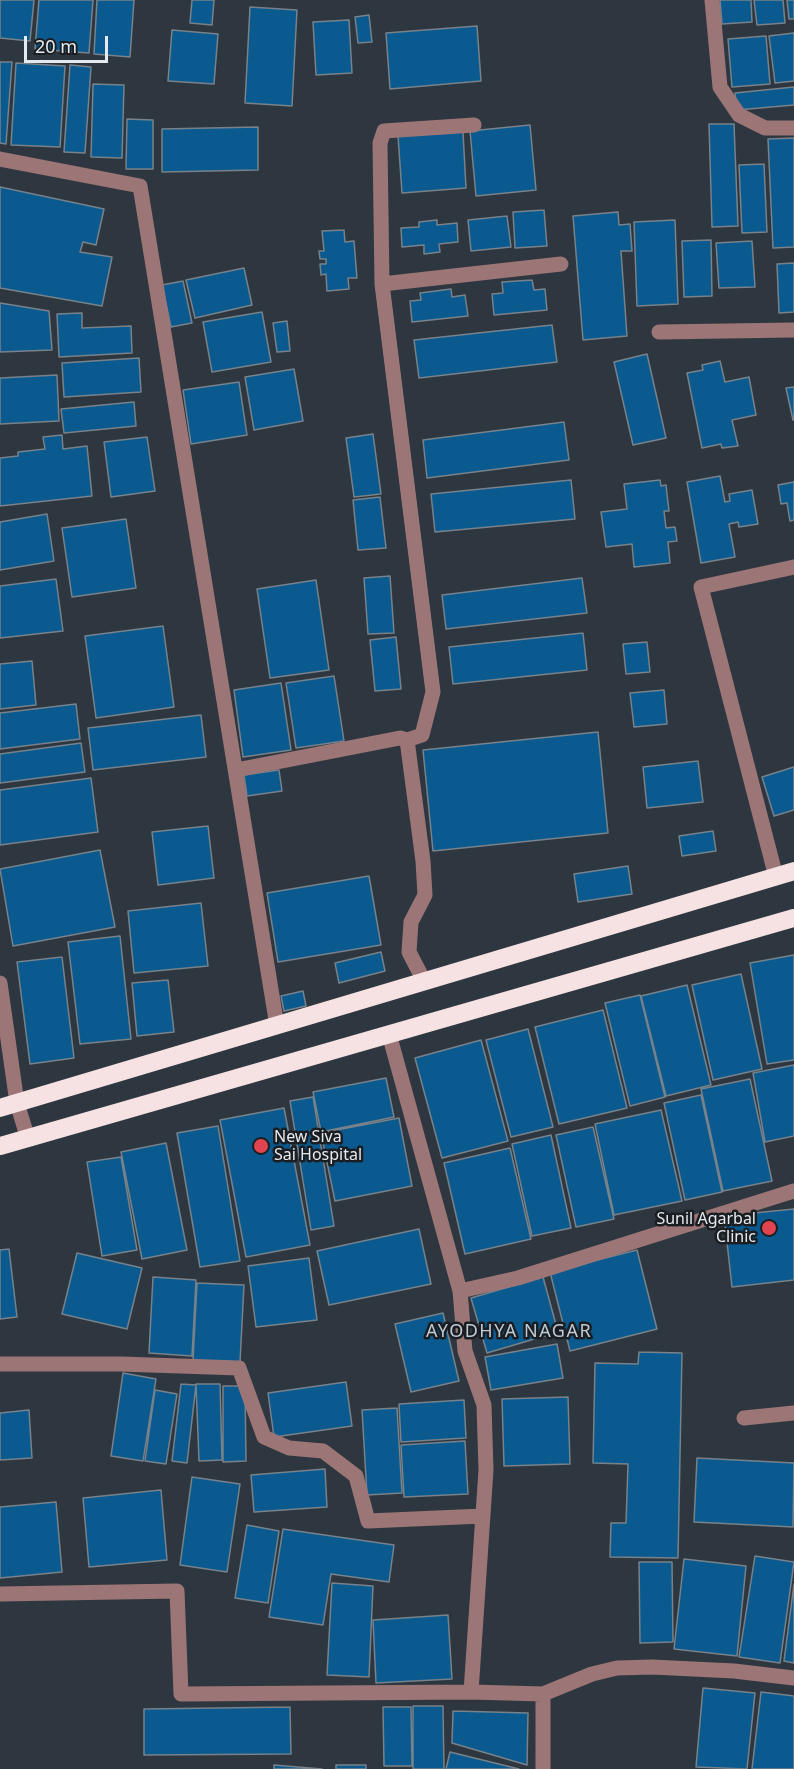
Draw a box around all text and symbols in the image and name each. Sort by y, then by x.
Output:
scale bar [27,24,111,62]
text: 20 m [35,34,77,58]
place label: New Siva Sai Hospital [274,1127,362,1165]
marker: New Siva Sai Hospital [252,1137,270,1155]
place label: Sunil Agarbal Clinic [656,1209,756,1247]
marker: Sunil Agarbal Clinic [760,1219,778,1237]
district label: AYODHYA NAGAR [426,1321,592,1343]

